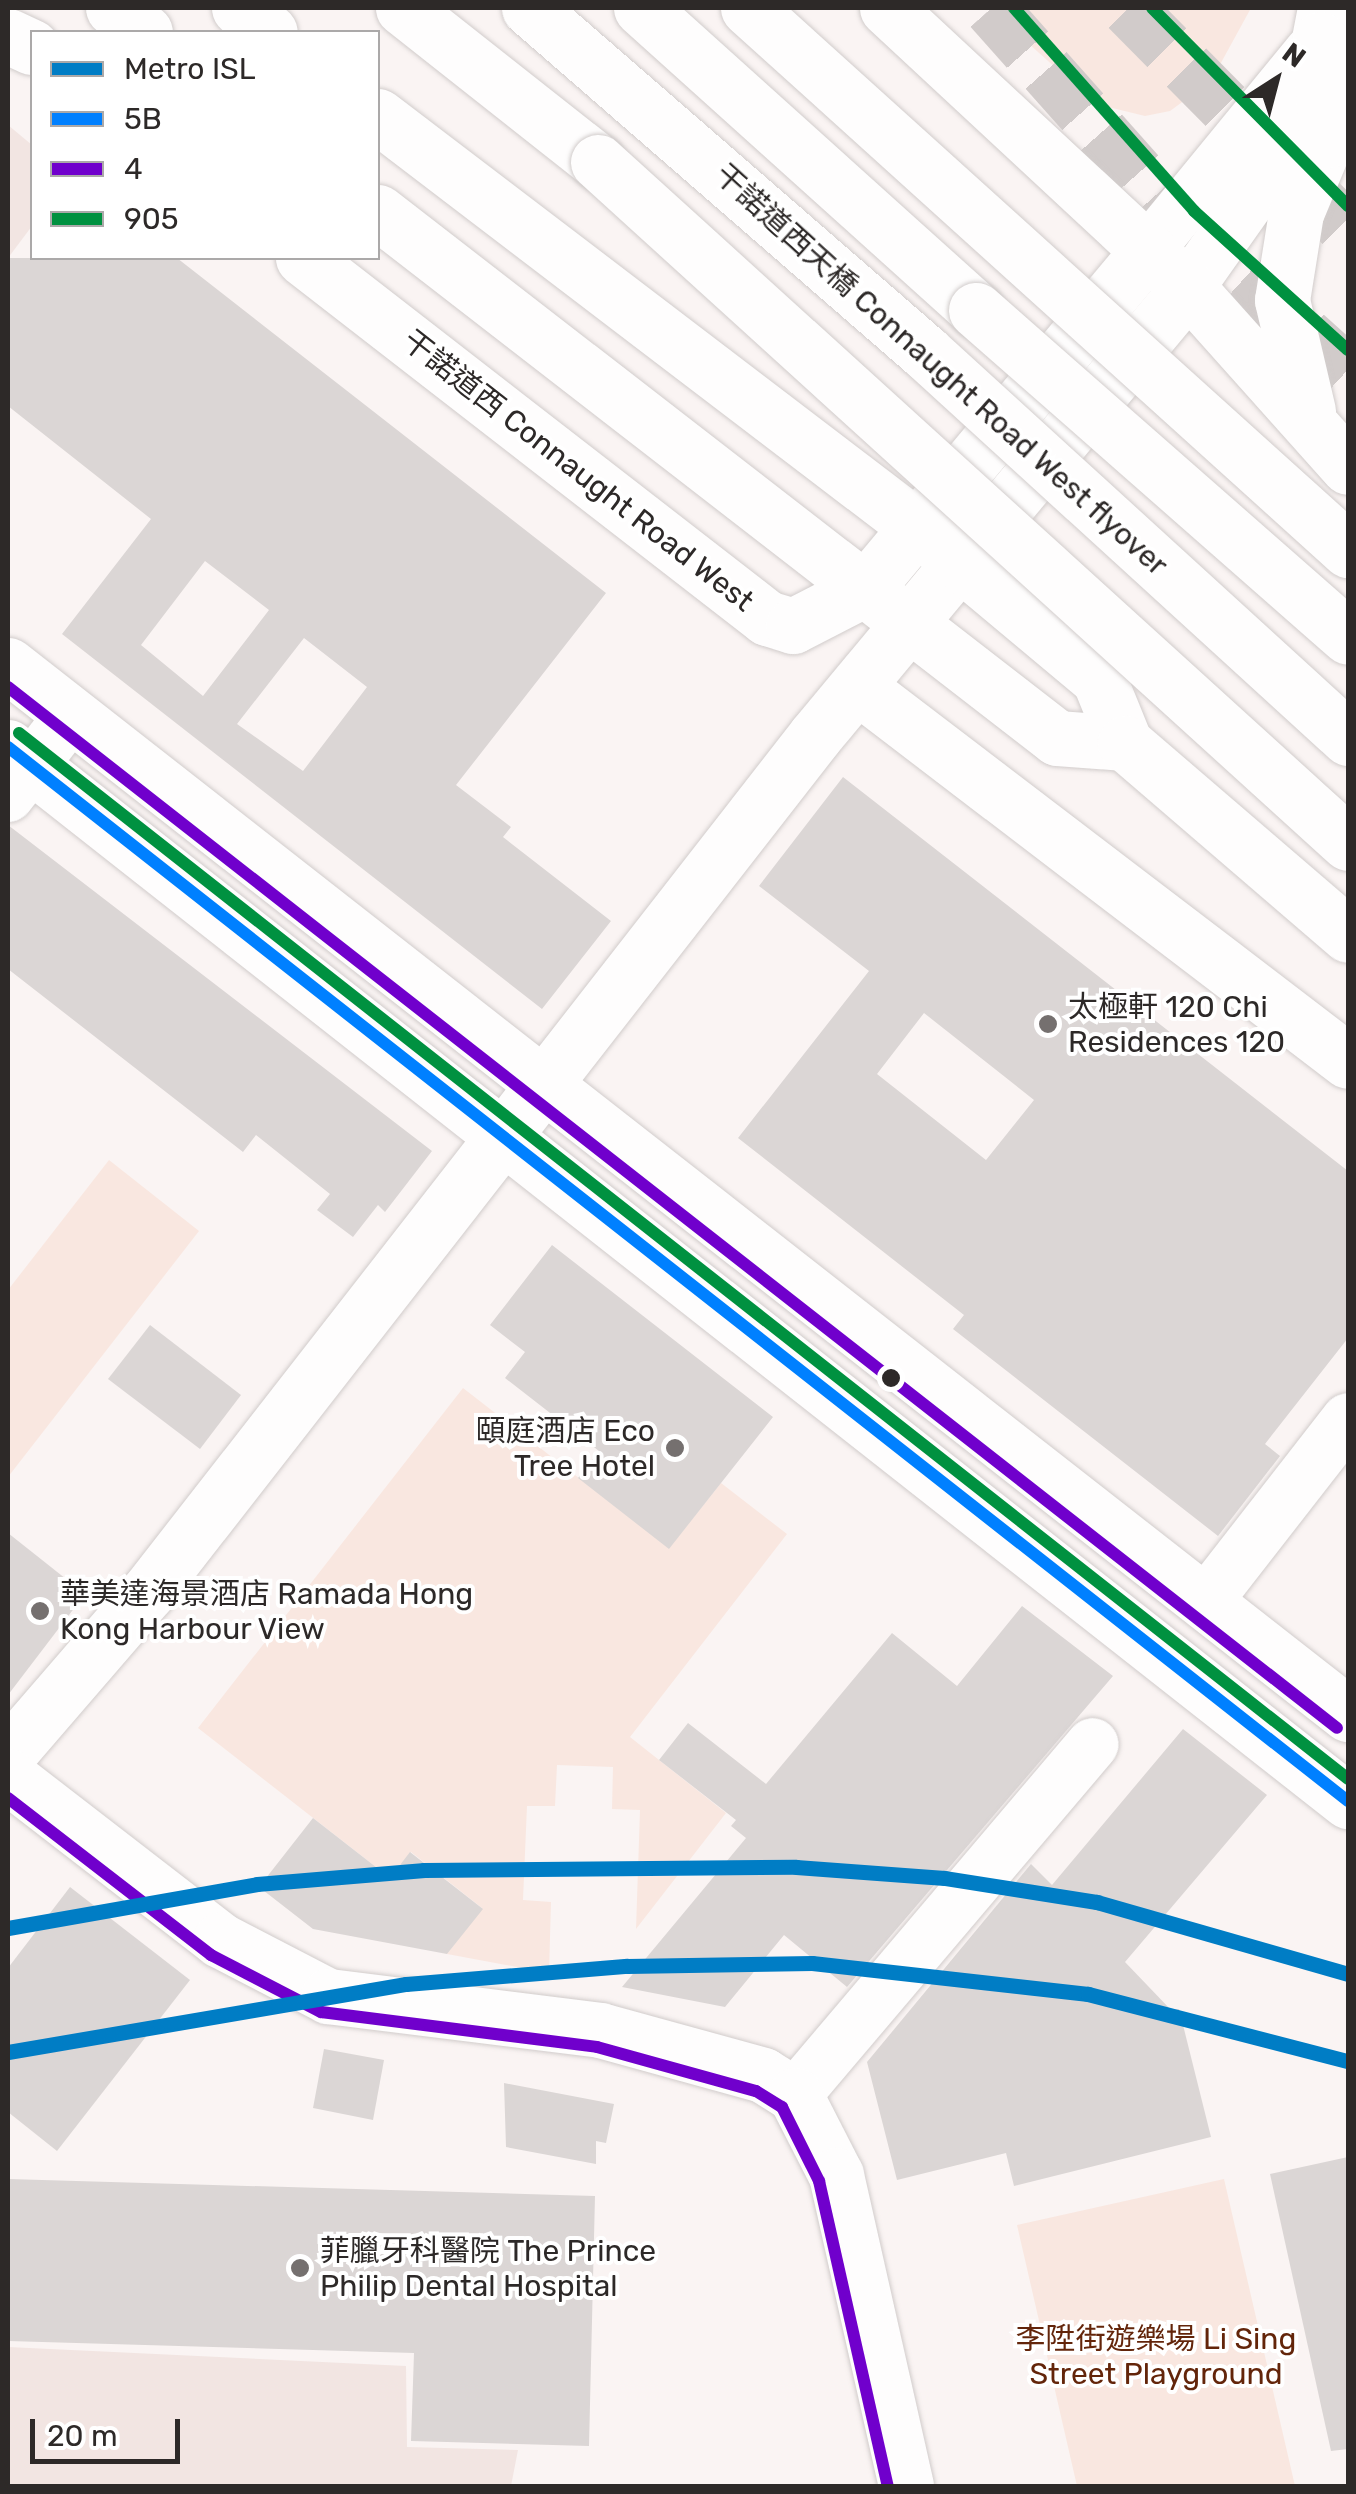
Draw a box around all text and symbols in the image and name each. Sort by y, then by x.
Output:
legend [30,30,380,260]
north arrow [1226,30,1326,130]
text: N [1276,36,1312,75]
text: Metro ISL [124,51,256,87]
text: 5B [124,101,162,137]
text: 4 [124,151,143,187]
street label: 干諾道西天橋 Connaught Road West flyover [707,156,1175,584]
text: 905 [124,201,179,237]
street label: 干諾道西 Connaught Road West [395,323,761,619]
place label: 太極軒 120 Chi Residences 120 [1068,989,1285,1060]
marker: 太極軒 120 Chi Residences 120 [1037,1013,1059,1035]
unlabelled marker [881,1368,901,1388]
place label: 頤庭酒店 Eco Tree Hotel [476,1413,655,1484]
marker: 頤庭酒店 Eco Tree Hotel [664,1437,686,1459]
place label: 華美達海景酒店 Ramada Hong Kong Harbour View [60,1576,473,1646]
marker: 華美達海景酒店 Ramada Hong Kong Harbour View [29,1600,51,1622]
place label: 菲臘牙科醫院 The Prince Philip Dental Hospital [320,2233,656,2304]
marker: 菲臘牙科醫院 The Prince Philip Dental Hospital [289,2257,311,2279]
park label: 李陞街遊樂場 Li Sing Street Playground [1016,2321,1296,2392]
scale bar [35,2399,185,2461]
text: 20 m [47,2418,118,2454]

